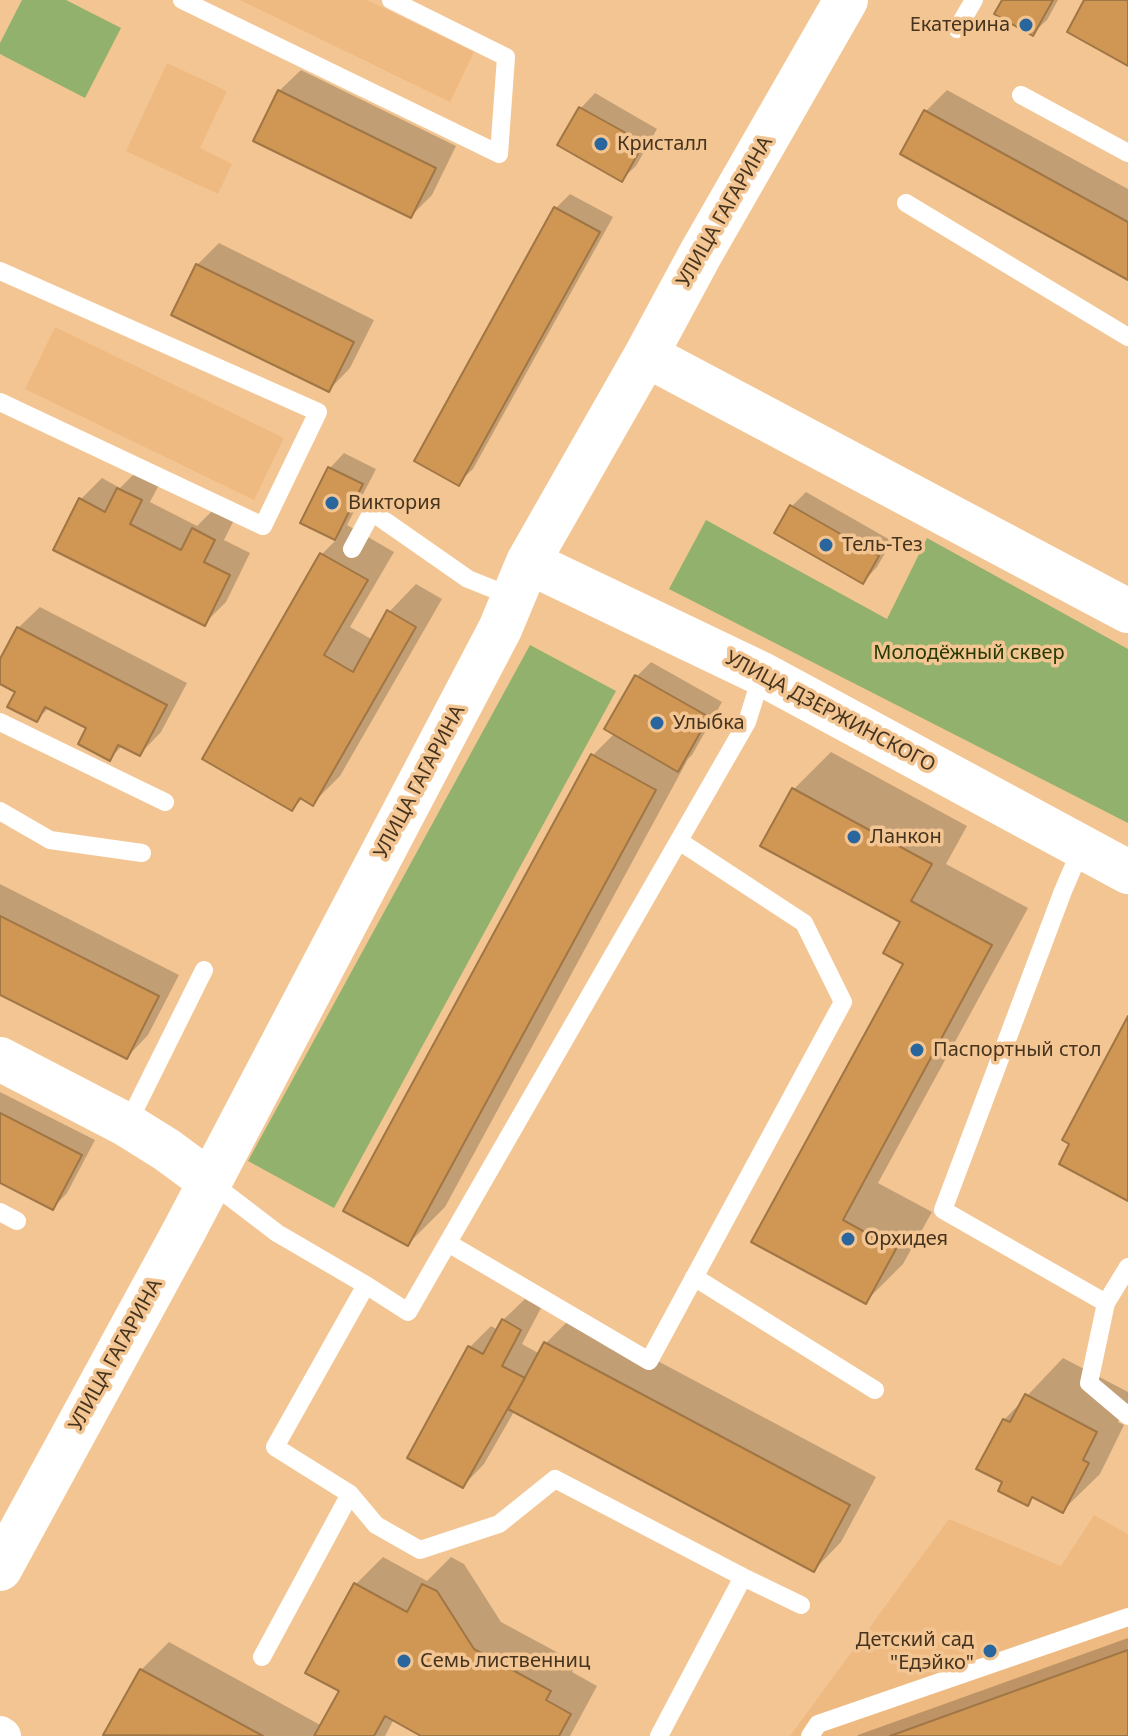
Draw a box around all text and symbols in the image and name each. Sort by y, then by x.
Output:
place label: Екатерина [910,13,1010,37]
marker: Екатерина [1017,16,1035,34]
place label: Кристалл [617,132,708,156]
street label: УЛИЦА ГАГАРИНА [672,132,778,292]
marker: Кристалл [592,135,610,153]
place label: Виктория [348,491,441,515]
marker: Виктория [323,494,341,512]
place label: Тель-Тез [842,533,923,557]
marker: Тель-Тез [817,536,835,554]
park label: Молодёжный сквер [873,641,1065,665]
street label: УЛИЦА ДЗЕРЖИНСКОГО [721,646,939,778]
street label: УЛИЦА ГАГАРИНА [369,701,471,863]
place label: Улыбка [673,711,745,735]
marker: Улыбка [648,714,666,732]
place label: Ланкон [870,825,942,849]
marker: Ланкон [845,828,863,846]
place label: Паспортный стол [933,1038,1102,1062]
marker: Паспортный стол [908,1041,926,1059]
place label: Орхидея [864,1227,948,1251]
marker: Орхидея [839,1230,857,1248]
street label: УЛИЦА ГАГАРИНА [64,1275,168,1435]
place label: Детский сад "Едэйко" [856,1628,974,1675]
marker: Детский сад "Едэйко" [981,1642,999,1660]
place label: Семь лиственниц [420,1649,590,1673]
marker: Семь лиственниц [395,1652,413,1670]

